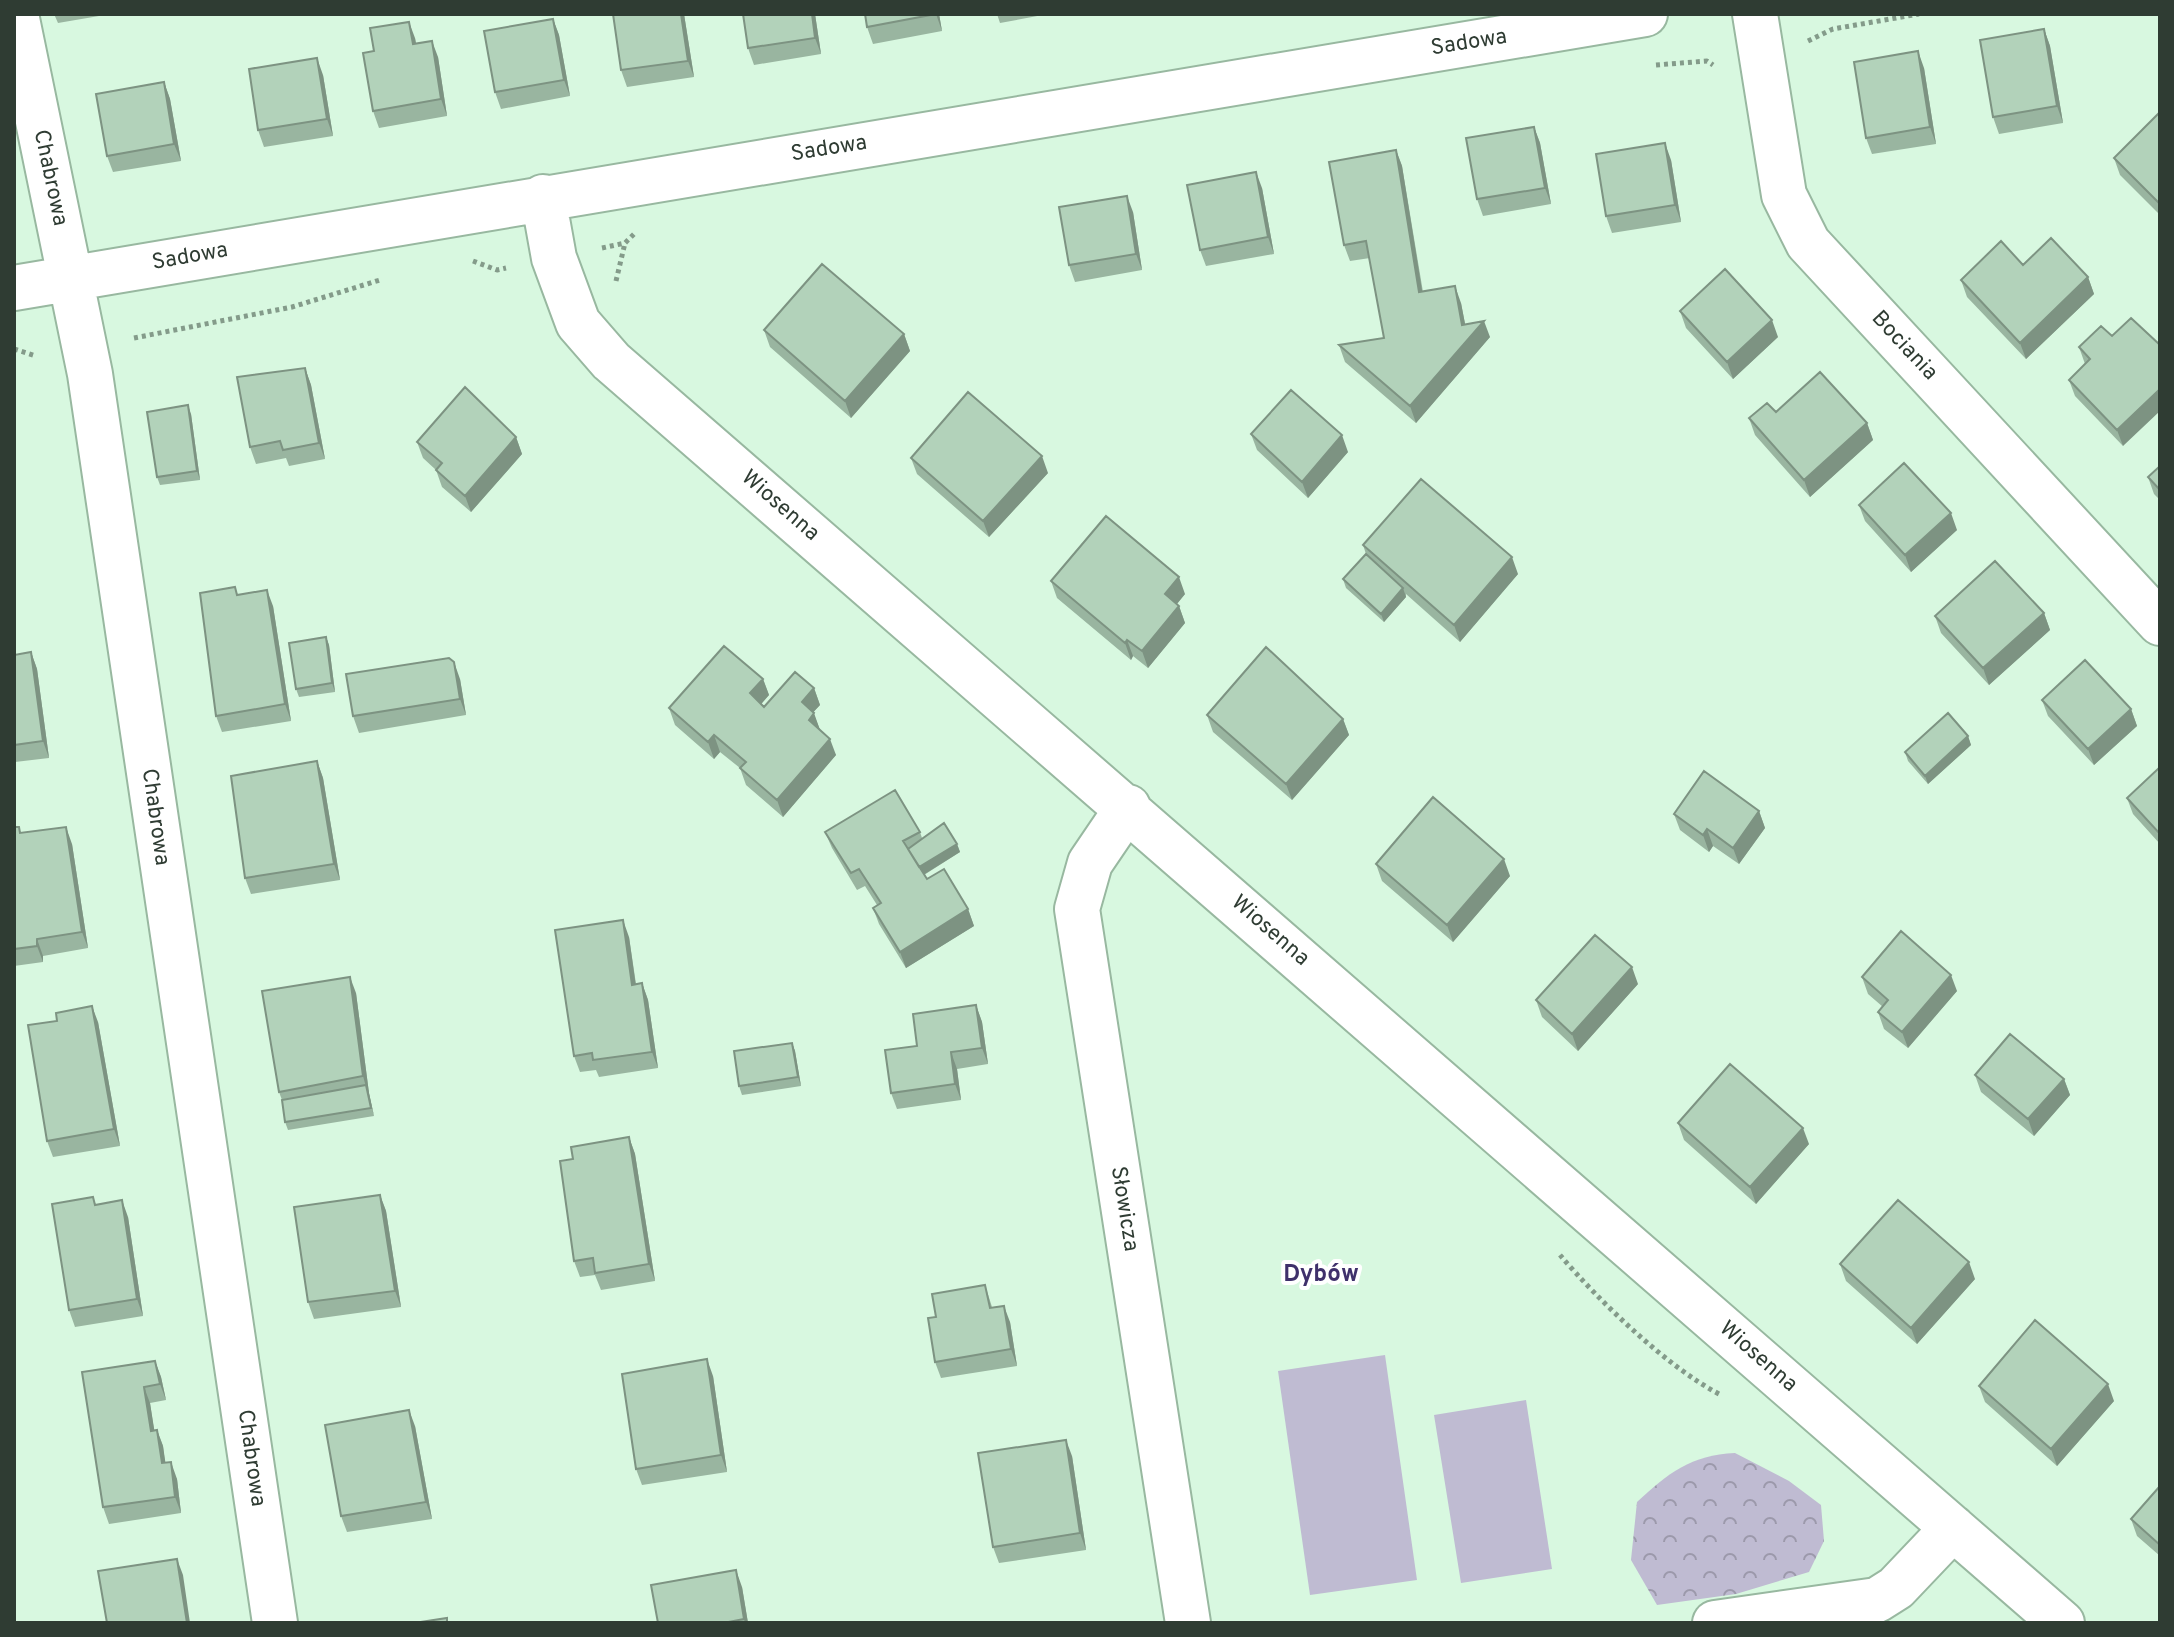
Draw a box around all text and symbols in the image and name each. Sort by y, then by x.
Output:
street label: Sadowa [1429,24,1509,62]
street label: Chabrowa [27,127,73,229]
street label: Sadowa [789,130,869,168]
street label: Sadowa [150,237,230,277]
street label: Bociania [1865,306,1943,386]
street label: Wiosenna [735,465,825,547]
street label: Chabrowa [135,767,175,867]
street label: Wiosenna [1225,890,1315,972]
street label: Słowicza [1104,1165,1144,1253]
district label: Dybów [1283,1260,1359,1290]
street label: Wiosenna [1713,1316,1803,1398]
street label: Chabrowa [231,1408,271,1508]

